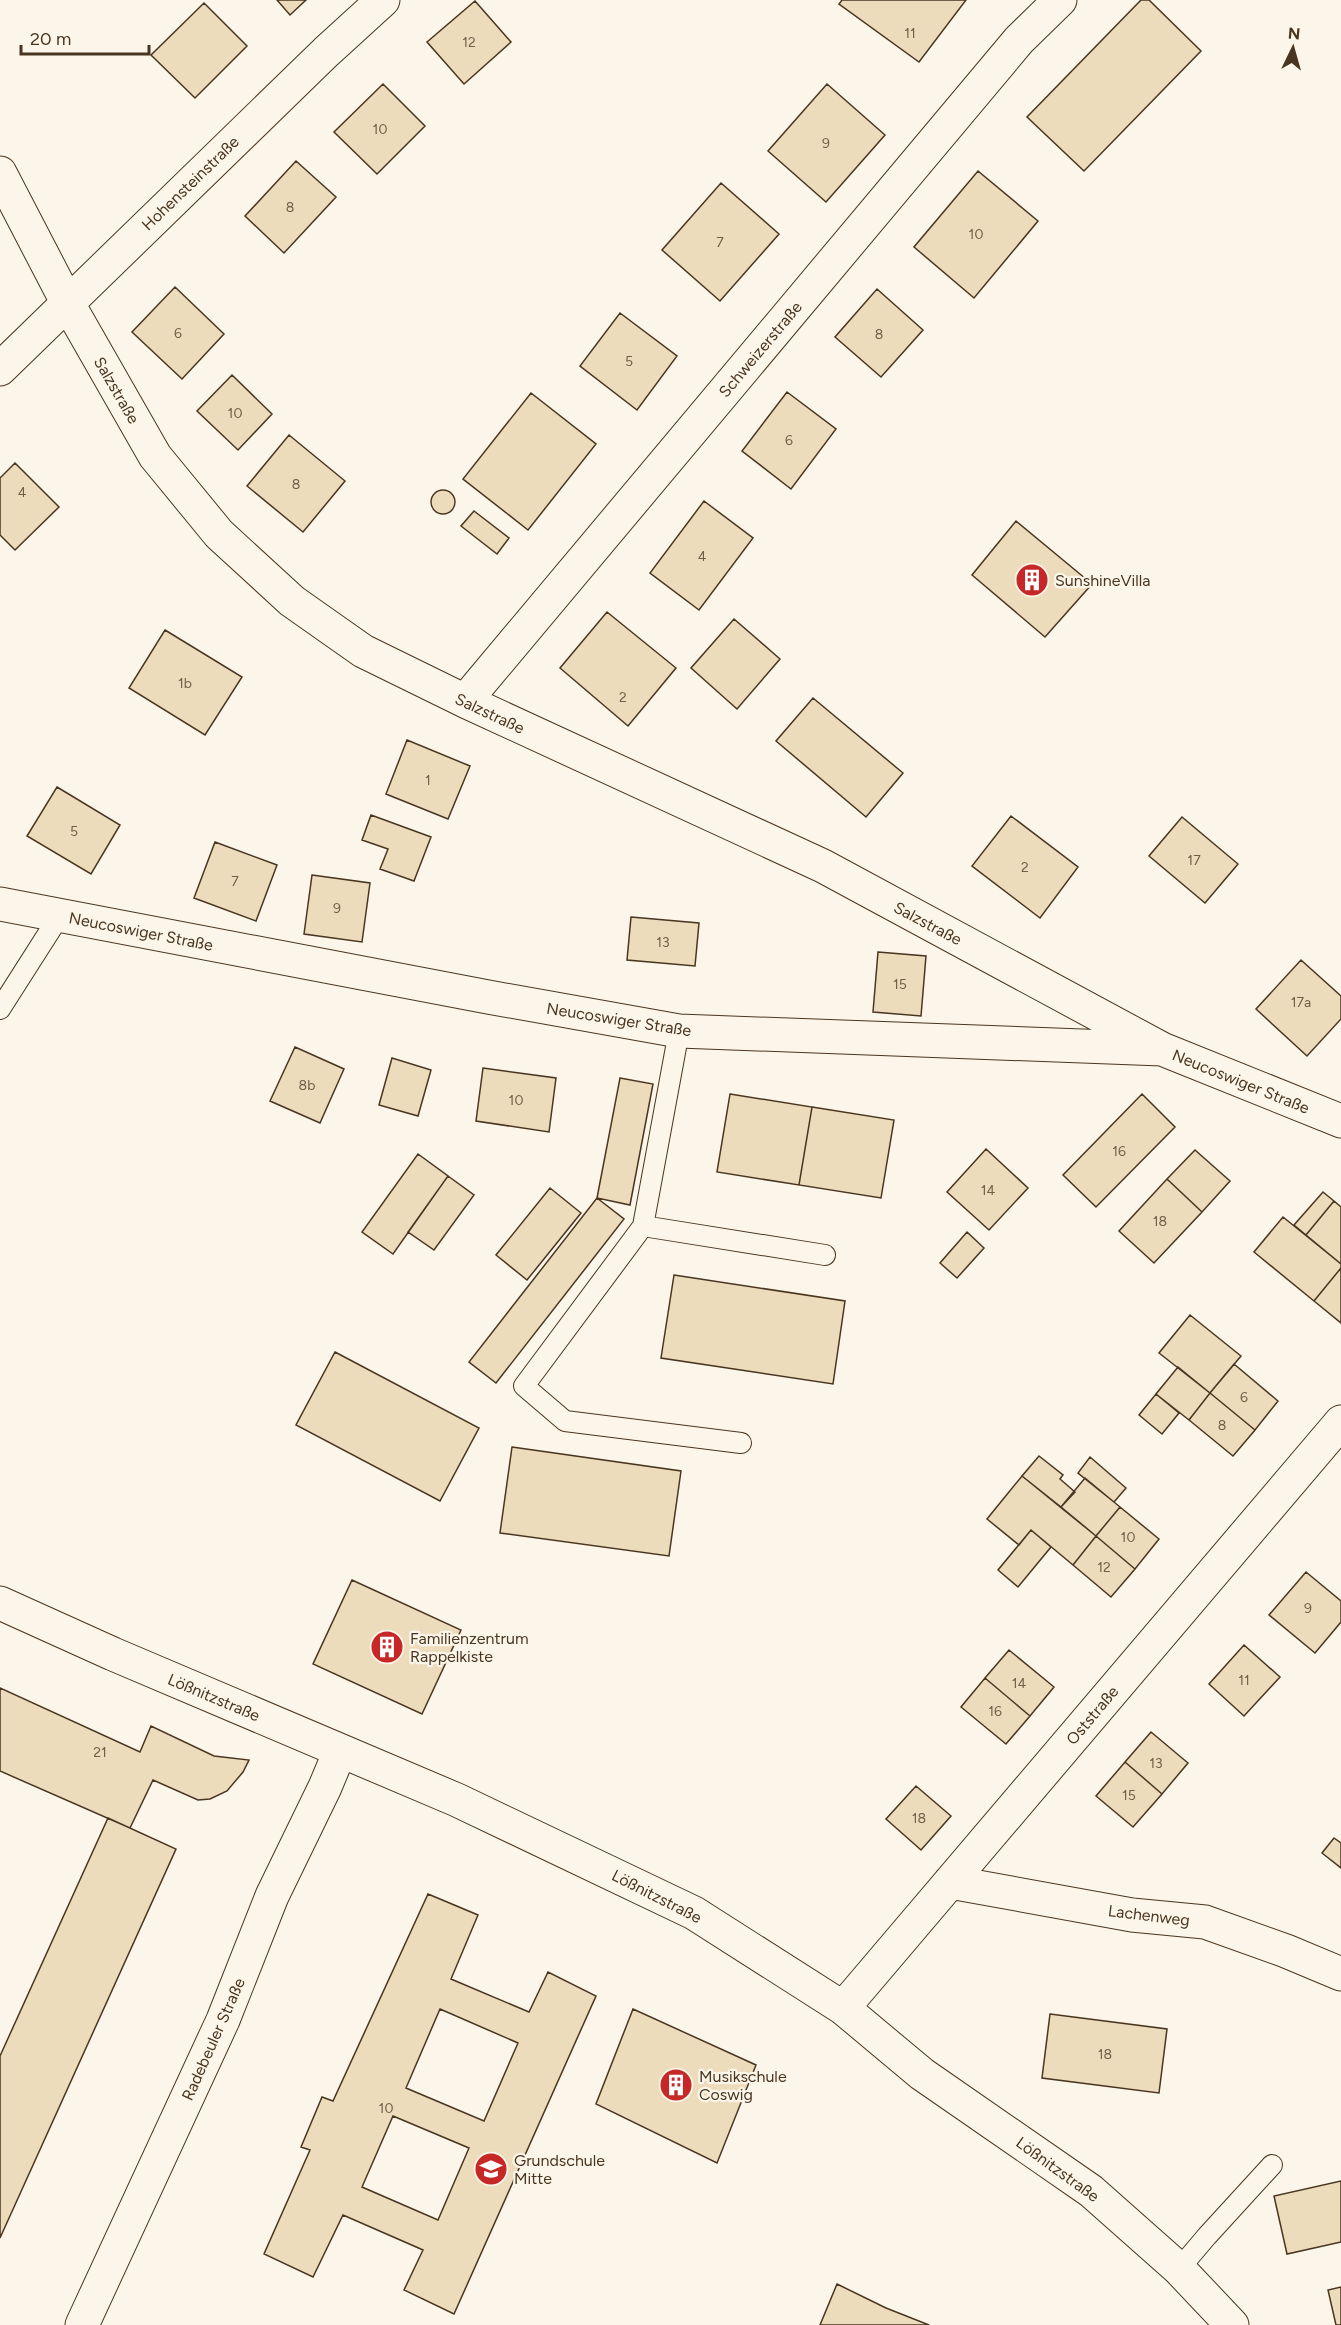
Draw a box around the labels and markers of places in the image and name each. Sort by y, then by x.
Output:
building icon: SunshineVilla [1014,562,1050,598]
place label: SunshineVilla [1055,571,1150,590]
building icon: Familienzentrum Rappelkiste [369,1629,405,1665]
place label: Familienzentrum Rappelkiste [410,1629,529,1666]
building icon: Musikschule Coswig [658,2067,694,2103]
place label: Musikschule Coswig [699,2067,787,2104]
school or university icon: Grundschule Mitte [473,2151,509,2187]
place label: Grundschule Mitte [514,2151,605,2188]

